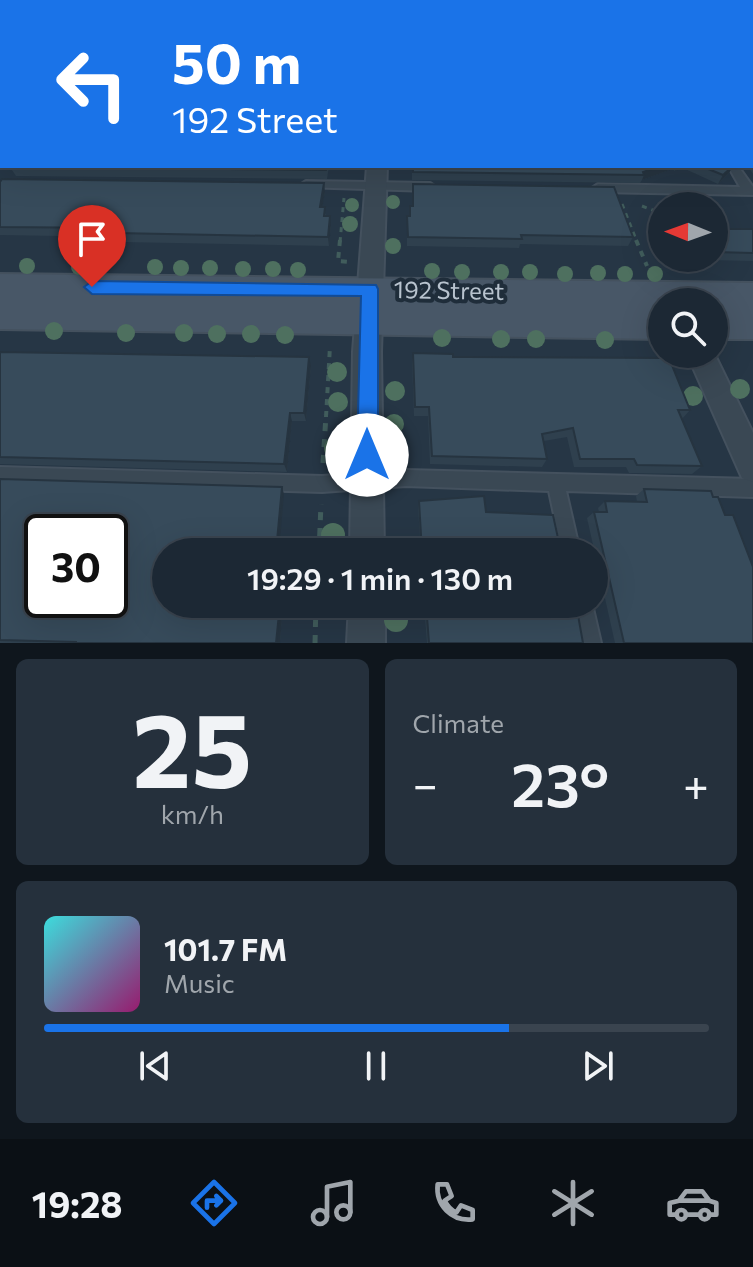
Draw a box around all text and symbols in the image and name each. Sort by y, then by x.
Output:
text: 50 m [172,27,301,96]
icon: left [40,32,144,136]
text: 192 Street [172,96,338,140]
north arrow [648,192,728,272]
map controls [648,192,728,368]
pin [58,205,126,287]
icon: arrive [70,217,114,261]
street label: 192 Street [394,274,505,305]
button: search [648,288,728,368]
position arrow [325,413,409,497]
speed limit sign: 30 [24,514,128,618]
text: 19:29 · 1 min · 130 m [247,559,513,596]
text: 25 [132,682,252,809]
text: Climate [413,707,504,738]
text: 23° [511,746,609,819]
text: − [413,756,438,810]
text: + [683,756,709,810]
text: km/h [161,798,224,829]
text: 101.7 FM [164,930,287,967]
text: Music [164,967,235,998]
icon: previous [133,1044,177,1088]
icon: pause [354,1044,398,1088]
icon: next [576,1044,620,1088]
icon: directions [186,1175,242,1231]
icon: music [306,1175,362,1231]
icon: phone [426,1175,482,1231]
icon: climate [545,1175,601,1231]
icon: car [665,1175,721,1231]
text: 19:28 [32,1181,122,1225]

